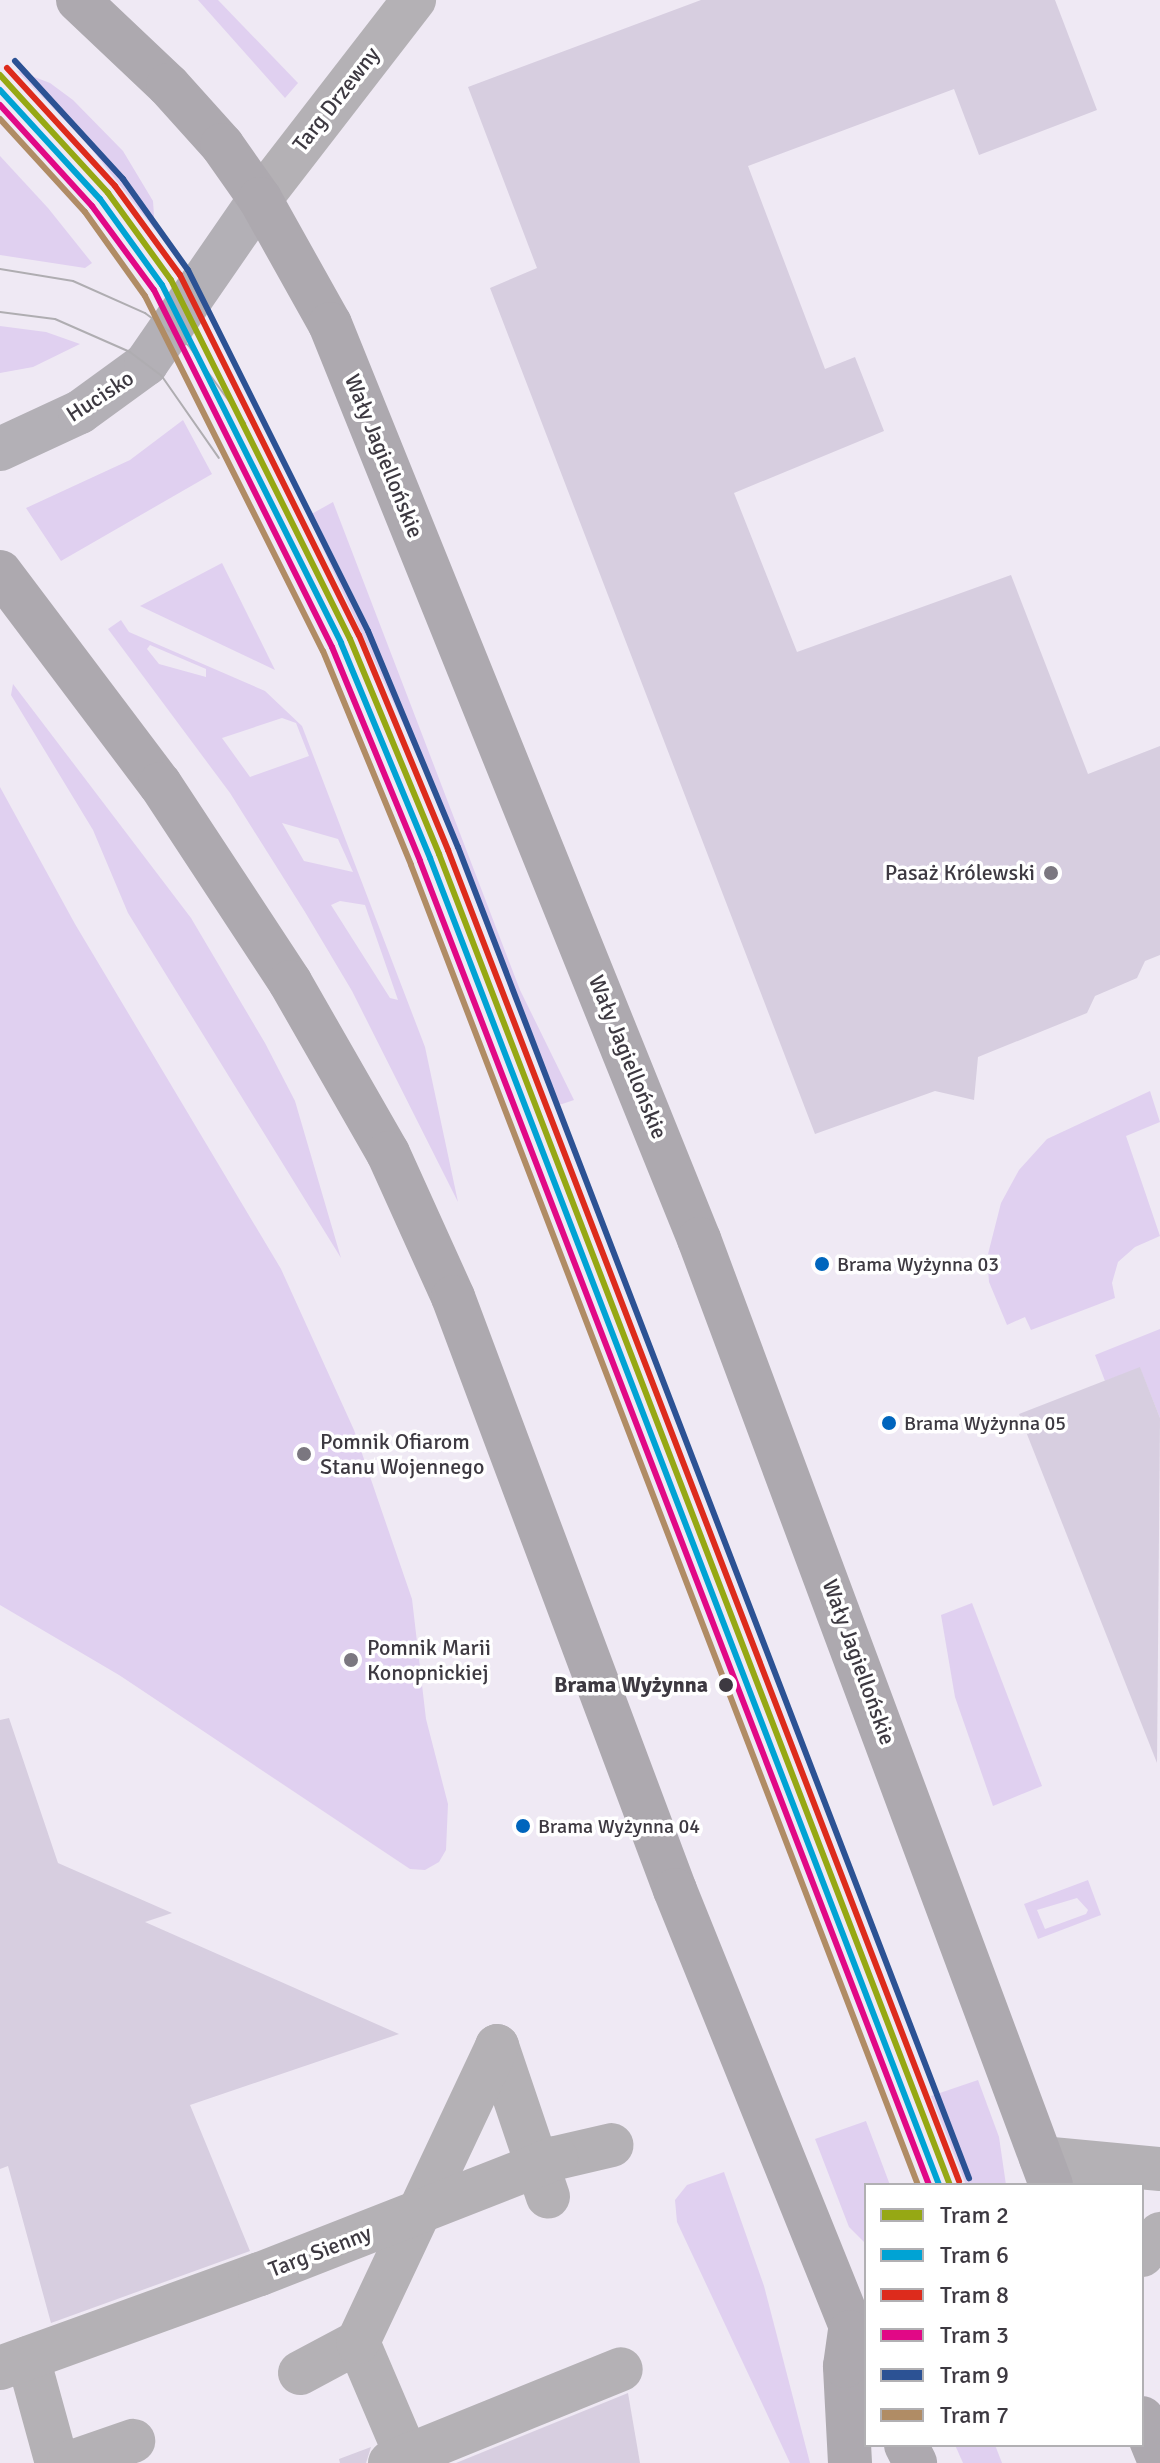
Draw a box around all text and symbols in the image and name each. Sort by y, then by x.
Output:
street label: Targ Drzewny [287,42,385,156]
street label: Hucisko [61,364,139,428]
street label: Wały Jagiellońskie [339,370,429,542]
place label: Pasaż Królewski [885,860,1035,886]
marker: Pasaż Królewski [1042,864,1060,882]
street label: Wały Jagiellońskie [583,971,673,1143]
place label: Brama Wyżynna 03 [837,1252,999,1276]
marker: Brama Wyżynna 03 [814,1256,830,1272]
place label: Brama Wyżynna 05 [904,1411,1066,1435]
marker: Brama Wyżynna 05 [881,1415,897,1431]
place label: Pomnik Ofiarom Stanu Wojennego [320,1428,484,1480]
marker: Pomnik Ofiarom Stanu Wojennego [295,1445,313,1463]
street label: Wały Jagiellońskie [817,1576,901,1748]
place label: Pomnik Marii Konopnickiej [367,1634,491,1686]
marker: Pomnik Marii Konopnickiej [342,1651,360,1669]
place label: Brama Wyżynna [554,1672,708,1698]
marker: Brama Wyżynna [715,1674,737,1696]
place label: Brama Wyżynna 04 [538,1814,700,1838]
marker: Brama Wyżynna 04 [515,1818,531,1834]
legend [864,2183,1144,2447]
text: Tram 2 [940,2200,1009,2230]
street label: Targ Sienny [265,2219,375,2283]
text: Tram 6 [940,2240,1009,2270]
text: Tram 8 [940,2280,1009,2310]
text: Tram 3 [940,2320,1009,2350]
text: Tram 9 [940,2360,1009,2390]
text: Tram 7 [940,2400,1009,2430]

